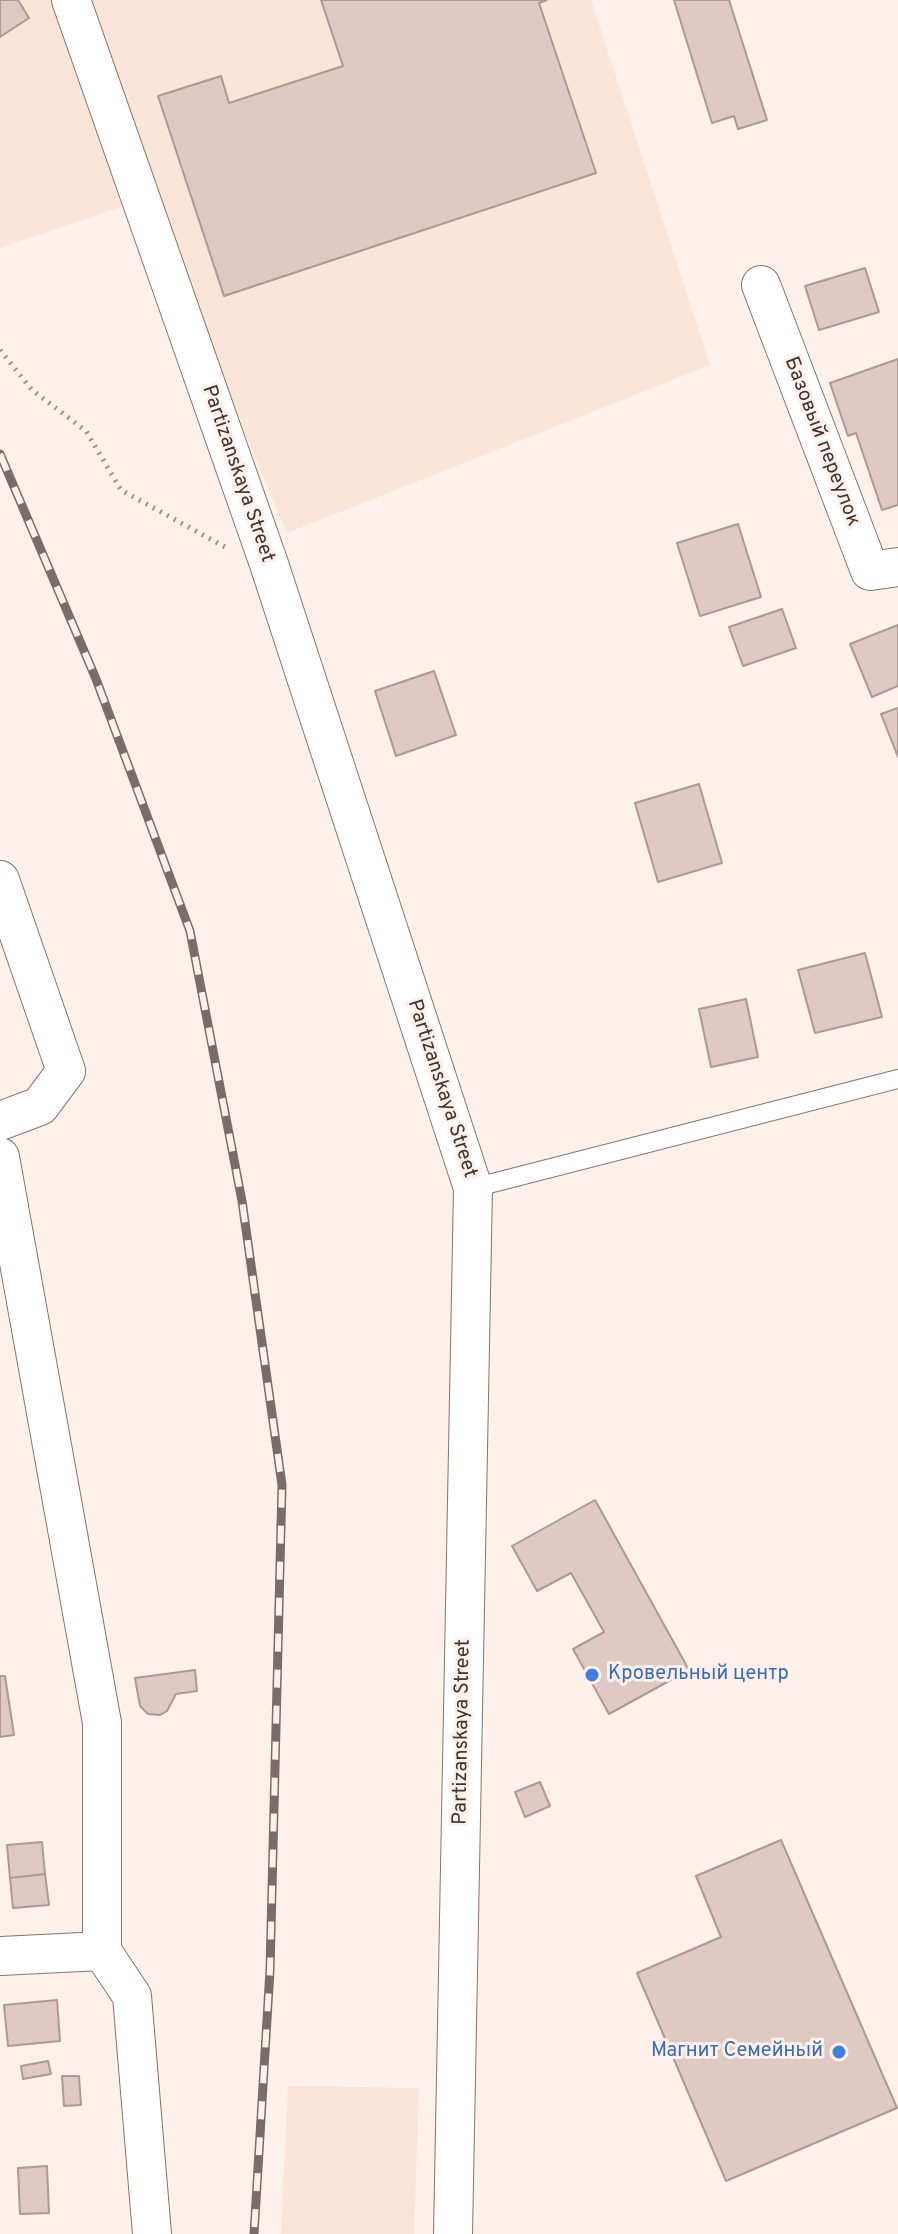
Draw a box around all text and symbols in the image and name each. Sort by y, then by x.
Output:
street label: Базовый переулок [778,354,864,530]
street label: Partizanskaya Street [195,382,279,566]
street label: Partizanskaya Street [401,997,481,1181]
street label: Partizanskaya Street [449,1639,477,1825]
place label: Кровельный центр [608,1663,789,1687]
marker: Кровельный центр [583,1666,601,1684]
place label: Магнит Семейный [651,2040,823,2064]
marker: Магнит Семейный [830,2043,848,2061]

